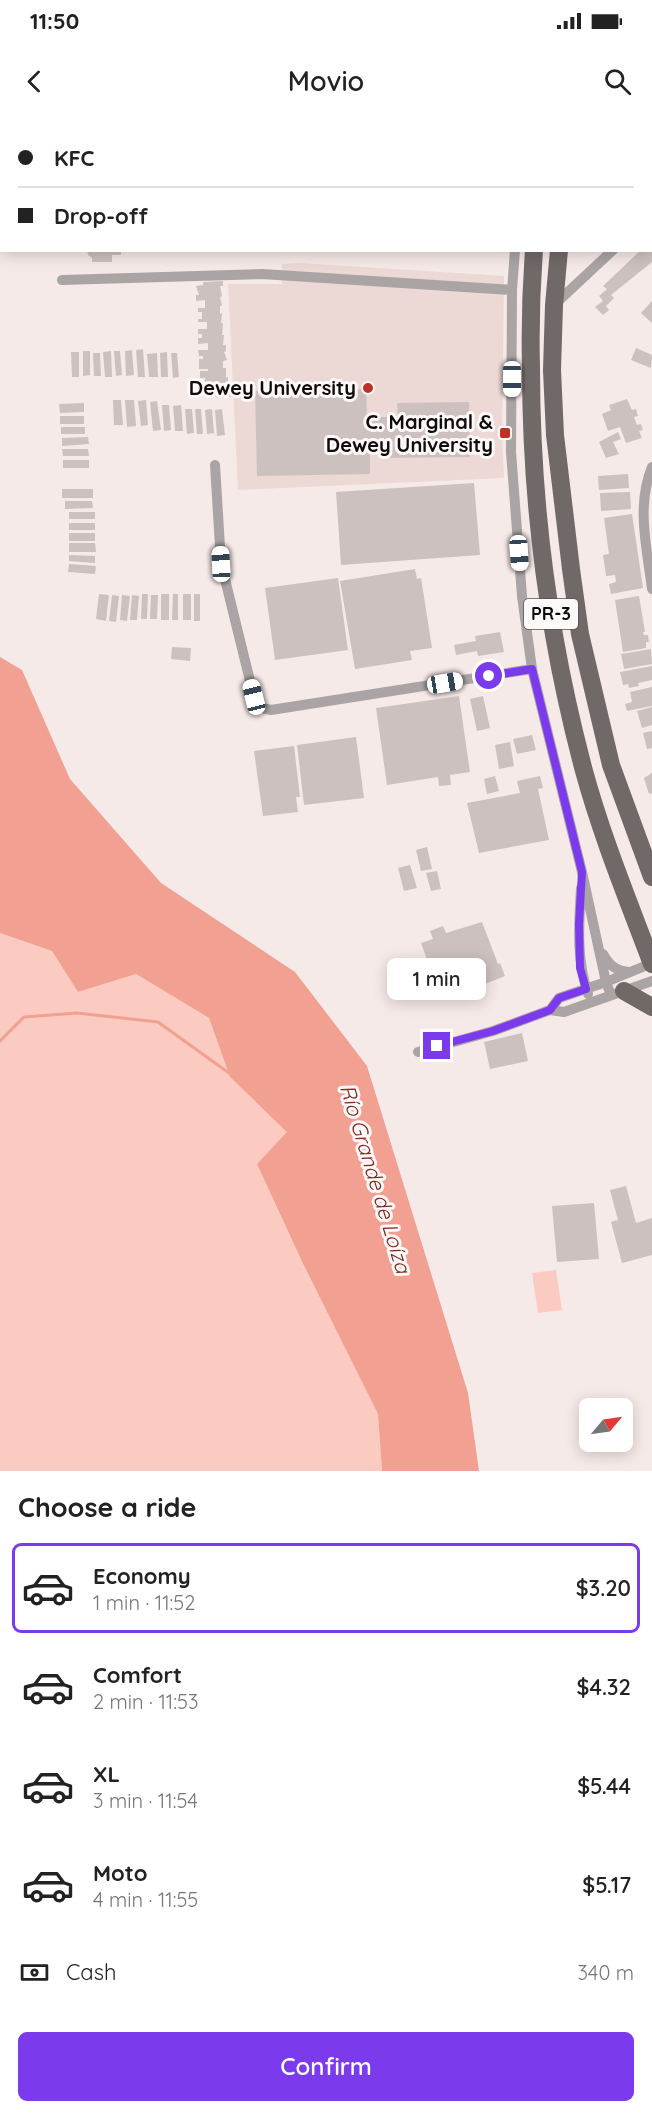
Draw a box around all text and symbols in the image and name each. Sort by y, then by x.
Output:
text: 11:50 [30,7,79,35]
text: Movio [288,64,364,98]
icon: back [18,65,51,98]
icon: search [601,65,634,98]
text: KFC [54,144,94,172]
text: Drop-off [54,202,148,230]
car [503,361,521,397]
place label: Dewey University [189,375,356,400]
marker: Dewey University [361,381,375,395]
place label: C. Marginal & Dewey University [326,409,493,457]
marker: C. Marginal & Dewey University [498,426,512,440]
car [509,534,529,572]
car [211,546,231,582]
road number: PR-3 [524,599,578,629]
route start [475,662,502,689]
car [426,671,464,695]
car [241,677,267,717]
callout: 1 min [388,959,486,1001]
text: 1 min [413,966,460,991]
route end [423,1032,450,1059]
water label: Río Grande de Loíza [335,1081,417,1277]
north arrow [579,1398,633,1452]
map controls [579,1398,633,1452]
text: Choose a ride [18,1490,196,1524]
icon: car [21,1561,75,1615]
text: Economy [93,1562,191,1590]
text: $3.20 [576,1574,631,1602]
text: 1 min · 11:52 [93,1590,195,1615]
icon: car [21,1660,75,1714]
text: Comfort [93,1661,182,1689]
text: $4.32 [577,1673,631,1701]
text: 2 min · 11:53 [93,1689,198,1714]
icon: car [21,1759,75,1813]
text: XL [93,1760,120,1788]
text: $5.44 [577,1772,631,1800]
text: 3 min · 11:54 [93,1788,198,1813]
icon: car [21,1858,75,1912]
text: Moto [93,1859,147,1887]
text: $5.17 [582,1871,631,1899]
text: 4 min · 11:55 [93,1887,198,1912]
icon: cash [18,1956,51,1989]
text: Cash [66,1958,117,1986]
text: 340 m [577,1960,634,1985]
button: Confirm [18,2032,634,2101]

